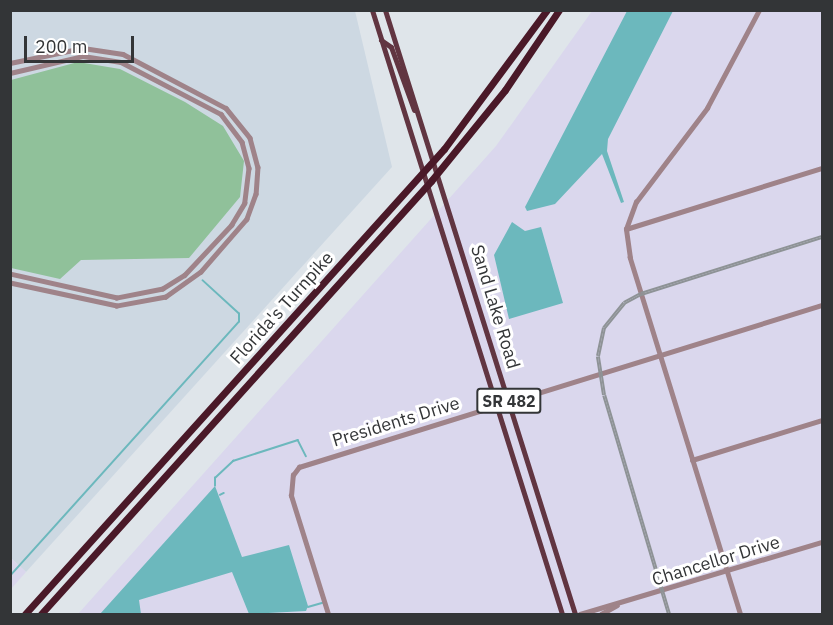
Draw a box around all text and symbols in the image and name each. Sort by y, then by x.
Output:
scale bar [27,24,136,62]
text: 200 m [35,35,87,58]
street label: Sand Lake Road [466,243,524,371]
street label: Florida's Turnpike [226,247,338,369]
road number: SR 482 [476,388,542,414]
street label: Presidents Drive [330,392,462,452]
street label: Chancellor Drive [649,531,783,591]

